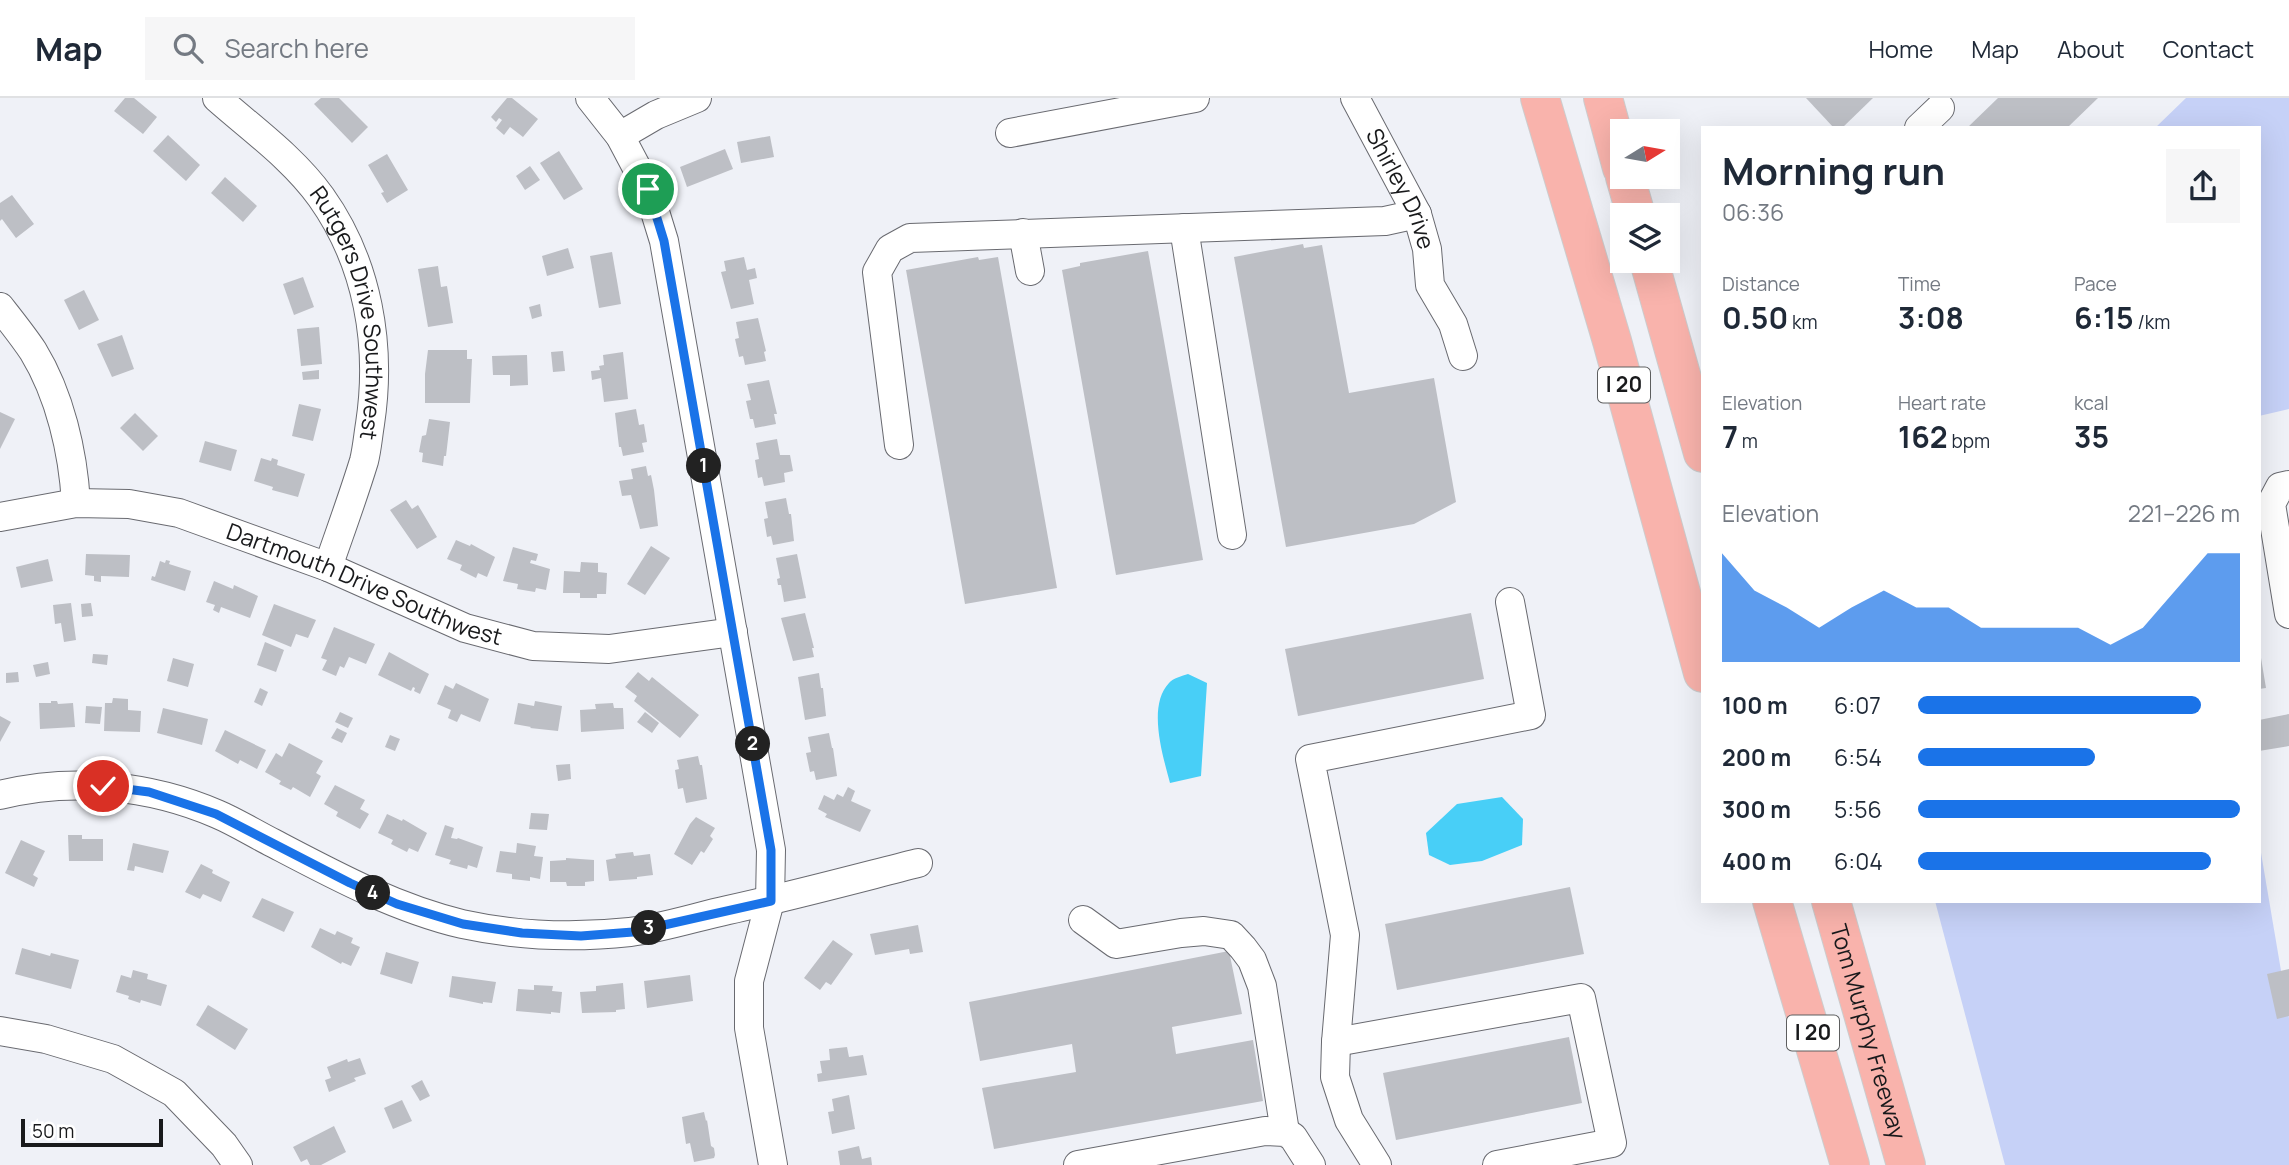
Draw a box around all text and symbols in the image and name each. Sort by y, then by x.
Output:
search box [145,17,635,80]
text: Map [35,26,103,71]
icon: search [169,29,207,67]
text: Search here [225,30,369,66]
text: Home [1868,32,1933,65]
text: Map [1971,32,2019,65]
text: About [2057,32,2125,65]
text: Contact [2163,32,2254,65]
north arrow [1610,119,1680,189]
map controls [1610,119,1680,273]
street label: Shirley Drive [1359,122,1443,253]
text: Morning run [1722,144,1945,196]
button: share [2166,149,2240,223]
pin [618,159,678,219]
icon: arrive [629,170,667,208]
street label: Rutgers Drive Southwest [303,179,391,442]
text: 06:36 [1722,196,1784,228]
button: layers [1610,203,1680,273]
text: Distance [1722,271,1800,297]
text: Time [1898,271,1941,297]
text: Pace [2074,271,2117,297]
text: 0.50 [1722,297,1788,338]
text: 3:08 [1898,297,1964,338]
text: 6:15 [2074,297,2134,338]
text: km [1788,309,1818,335]
text: /km [2134,309,2170,335]
road number: I 20 [1598,368,1650,402]
text: Elevation [1722,390,1802,416]
text: Heart rate [1898,390,1986,416]
text: kcal [2074,390,2109,416]
text: 7 [1722,416,1738,457]
text: 162 [1898,416,1948,457]
text: 35 [2074,416,2109,457]
text: m [1738,428,1758,454]
text: bpm [1948,428,1990,454]
pin: 1 [686,448,722,484]
text: 1 [699,452,708,478]
text: Elevation [1722,497,1819,529]
text: 221–226 m [2128,497,2240,529]
street label: Dartmouth Drive Southwest [222,515,506,652]
text: 100 m [1722,689,1788,721]
text: 6:07 [1834,689,1881,721]
pin: 2 [736,726,770,762]
text: 2 [747,730,758,756]
text: 200 m [1722,741,1791,773]
text: 6:54 [1834,741,1882,773]
pin [73,756,133,816]
icon: check [84,767,122,805]
text: 300 m [1722,793,1791,825]
text: 5:56 [1834,793,1882,825]
text: 400 m [1722,845,1792,877]
text: 6:04 [1834,845,1883,877]
pin: 4 [356,876,390,910]
text: 4 [367,879,378,905]
pin: 3 [632,910,666,946]
text: 3 [643,914,654,940]
street label: Tom Murphy Freeway [1823,920,1915,1143]
road number: I 20 [1787,1016,1839,1051]
scale bar [21,1116,163,1148]
text: 50 m [32,1118,74,1144]

